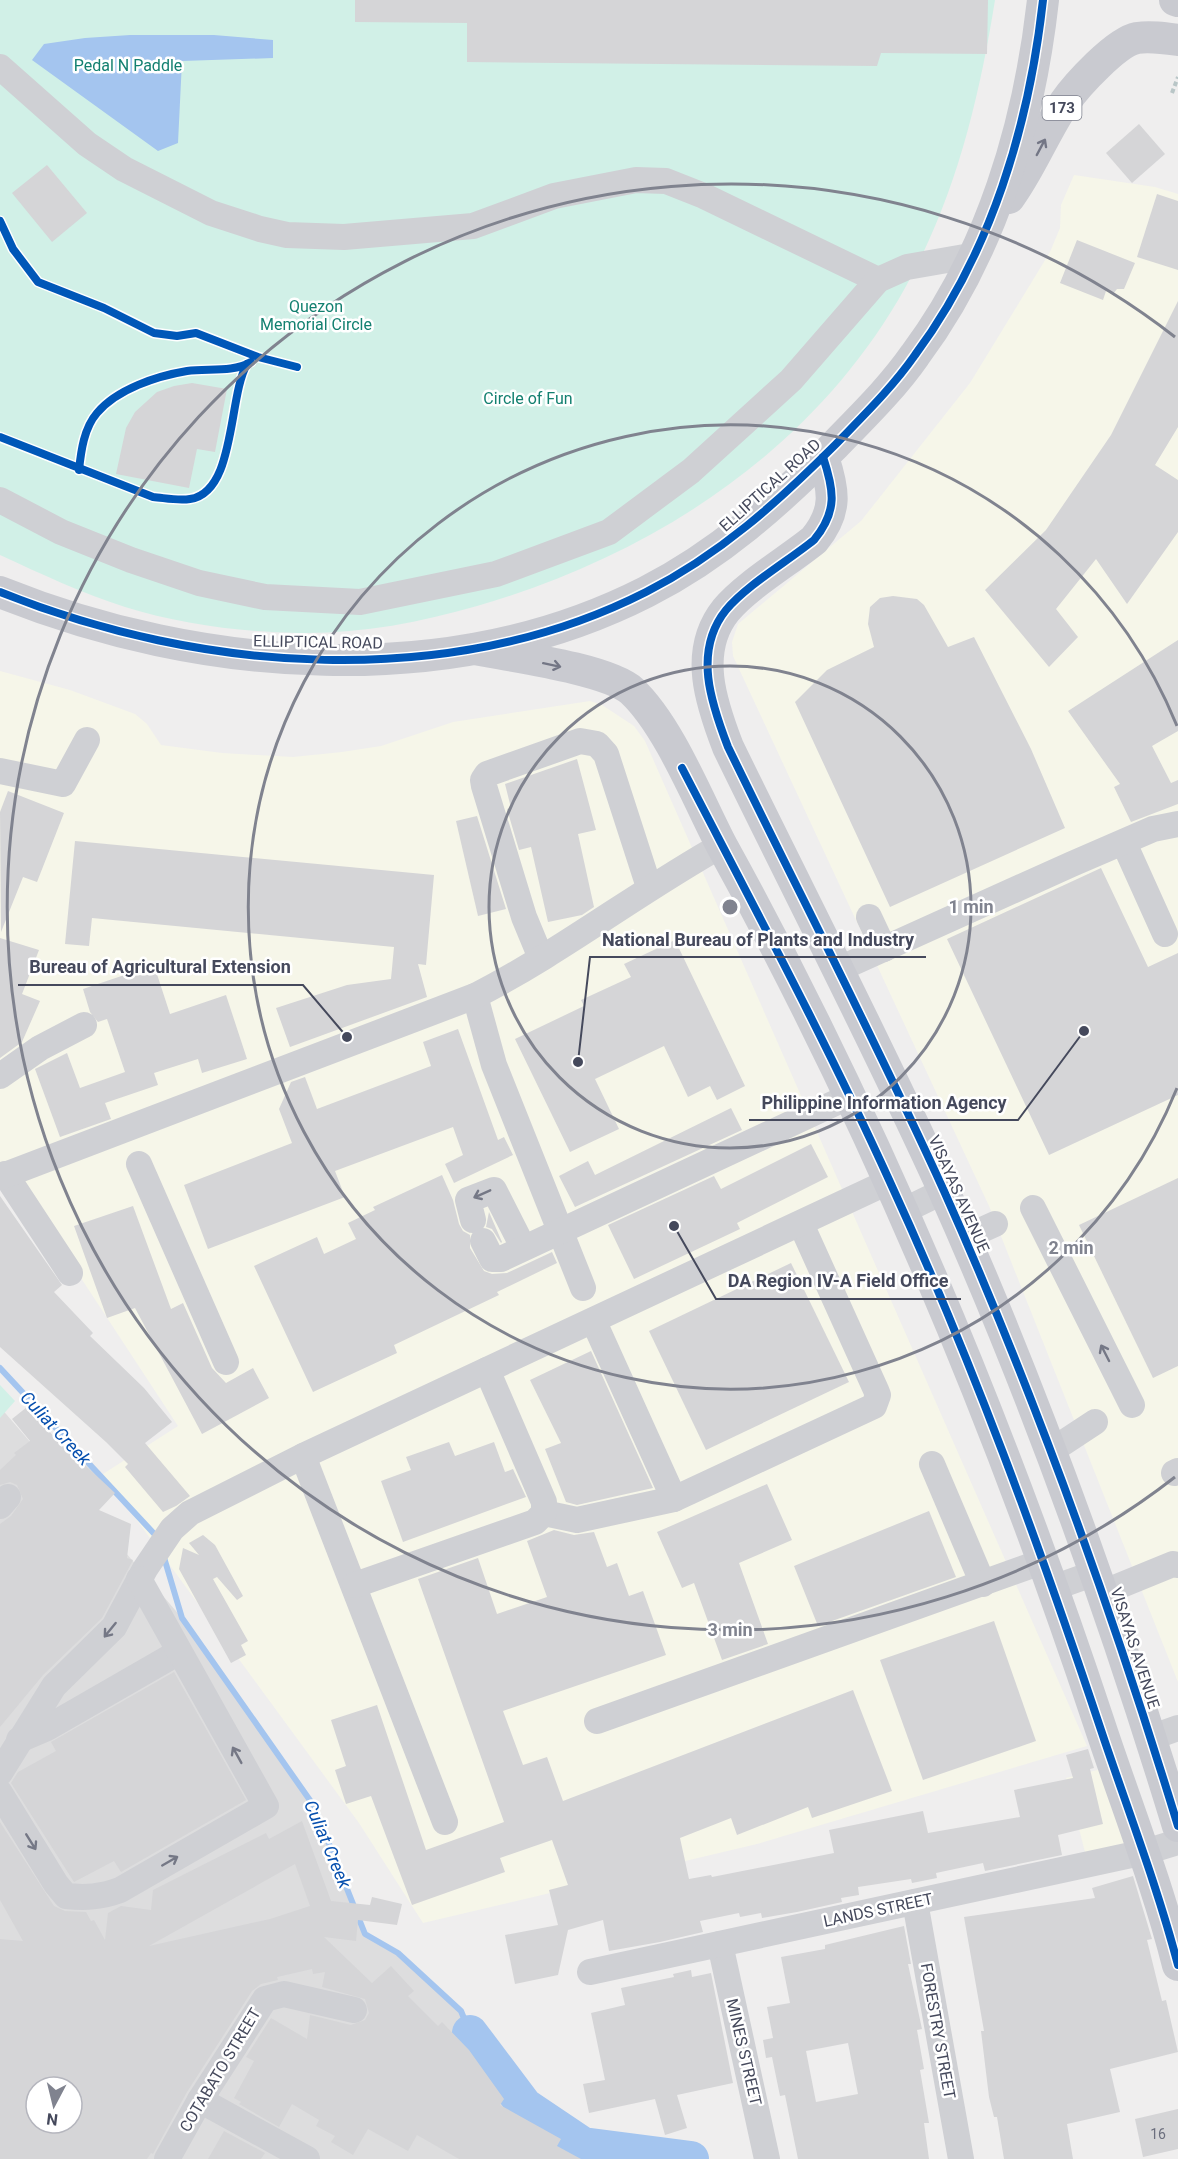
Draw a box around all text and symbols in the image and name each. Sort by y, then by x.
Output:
park label: Pedal N Paddle [74,56,182,75]
road number: 173 [1042,96,1082,120]
one-way arrow [1035,139,1047,156]
park label: Quezon Memorial Circle [260,297,372,334]
park label: Circle of Fun [483,389,573,408]
street label: ELLIPTICAL ROAD [715,435,825,535]
street label: ELLIPTICAL ROAD [253,631,383,653]
one-way arrow [542,660,562,671]
text: 1 min [948,896,994,917]
centre of rings [720,897,740,917]
callout: National Bureau of Plants and Industry [590,921,926,957]
text: National Bureau of Plants and Industry [602,929,915,950]
callout: Bureau of Agricultural Extension [18,949,303,985]
text: Bureau of Agricultural Extension [29,956,291,977]
callout: Philippine Information Agency [749,1084,1018,1120]
text: Philippine Information Agency [761,1092,1008,1113]
street label: VISAYAS AVENUE [925,1132,993,1256]
one-way arrow [473,1189,491,1200]
text: 2 min [1048,1237,1094,1258]
callout: DA Region IV-A Field Office [716,1263,961,1299]
text: DA Region IV-A Field Office [728,1270,949,1291]
one-way arrow [1099,1344,1111,1362]
water label: Culiat Creek [16,1387,96,1470]
street label: VISAYAS AVENUE [1106,1585,1164,1711]
text: 3 min [707,1619,753,1640]
one-way arrow [104,1622,117,1638]
one-way arrow [231,1746,242,1764]
water label: Culiat Creek [300,1797,356,1892]
one-way arrow [25,1833,37,1850]
one-way arrow [161,1855,178,1867]
street label: LANDS STREET [822,1889,935,1931]
street label: FORESTRY STREET [917,1962,959,2101]
street label: MINES STREET [722,1997,766,2108]
street label: COTABATO STREET [176,2004,265,2135]
north arrow [24,2075,84,2135]
text: N [45,2109,59,2130]
house number: 16 [1150,2126,1166,2142]

